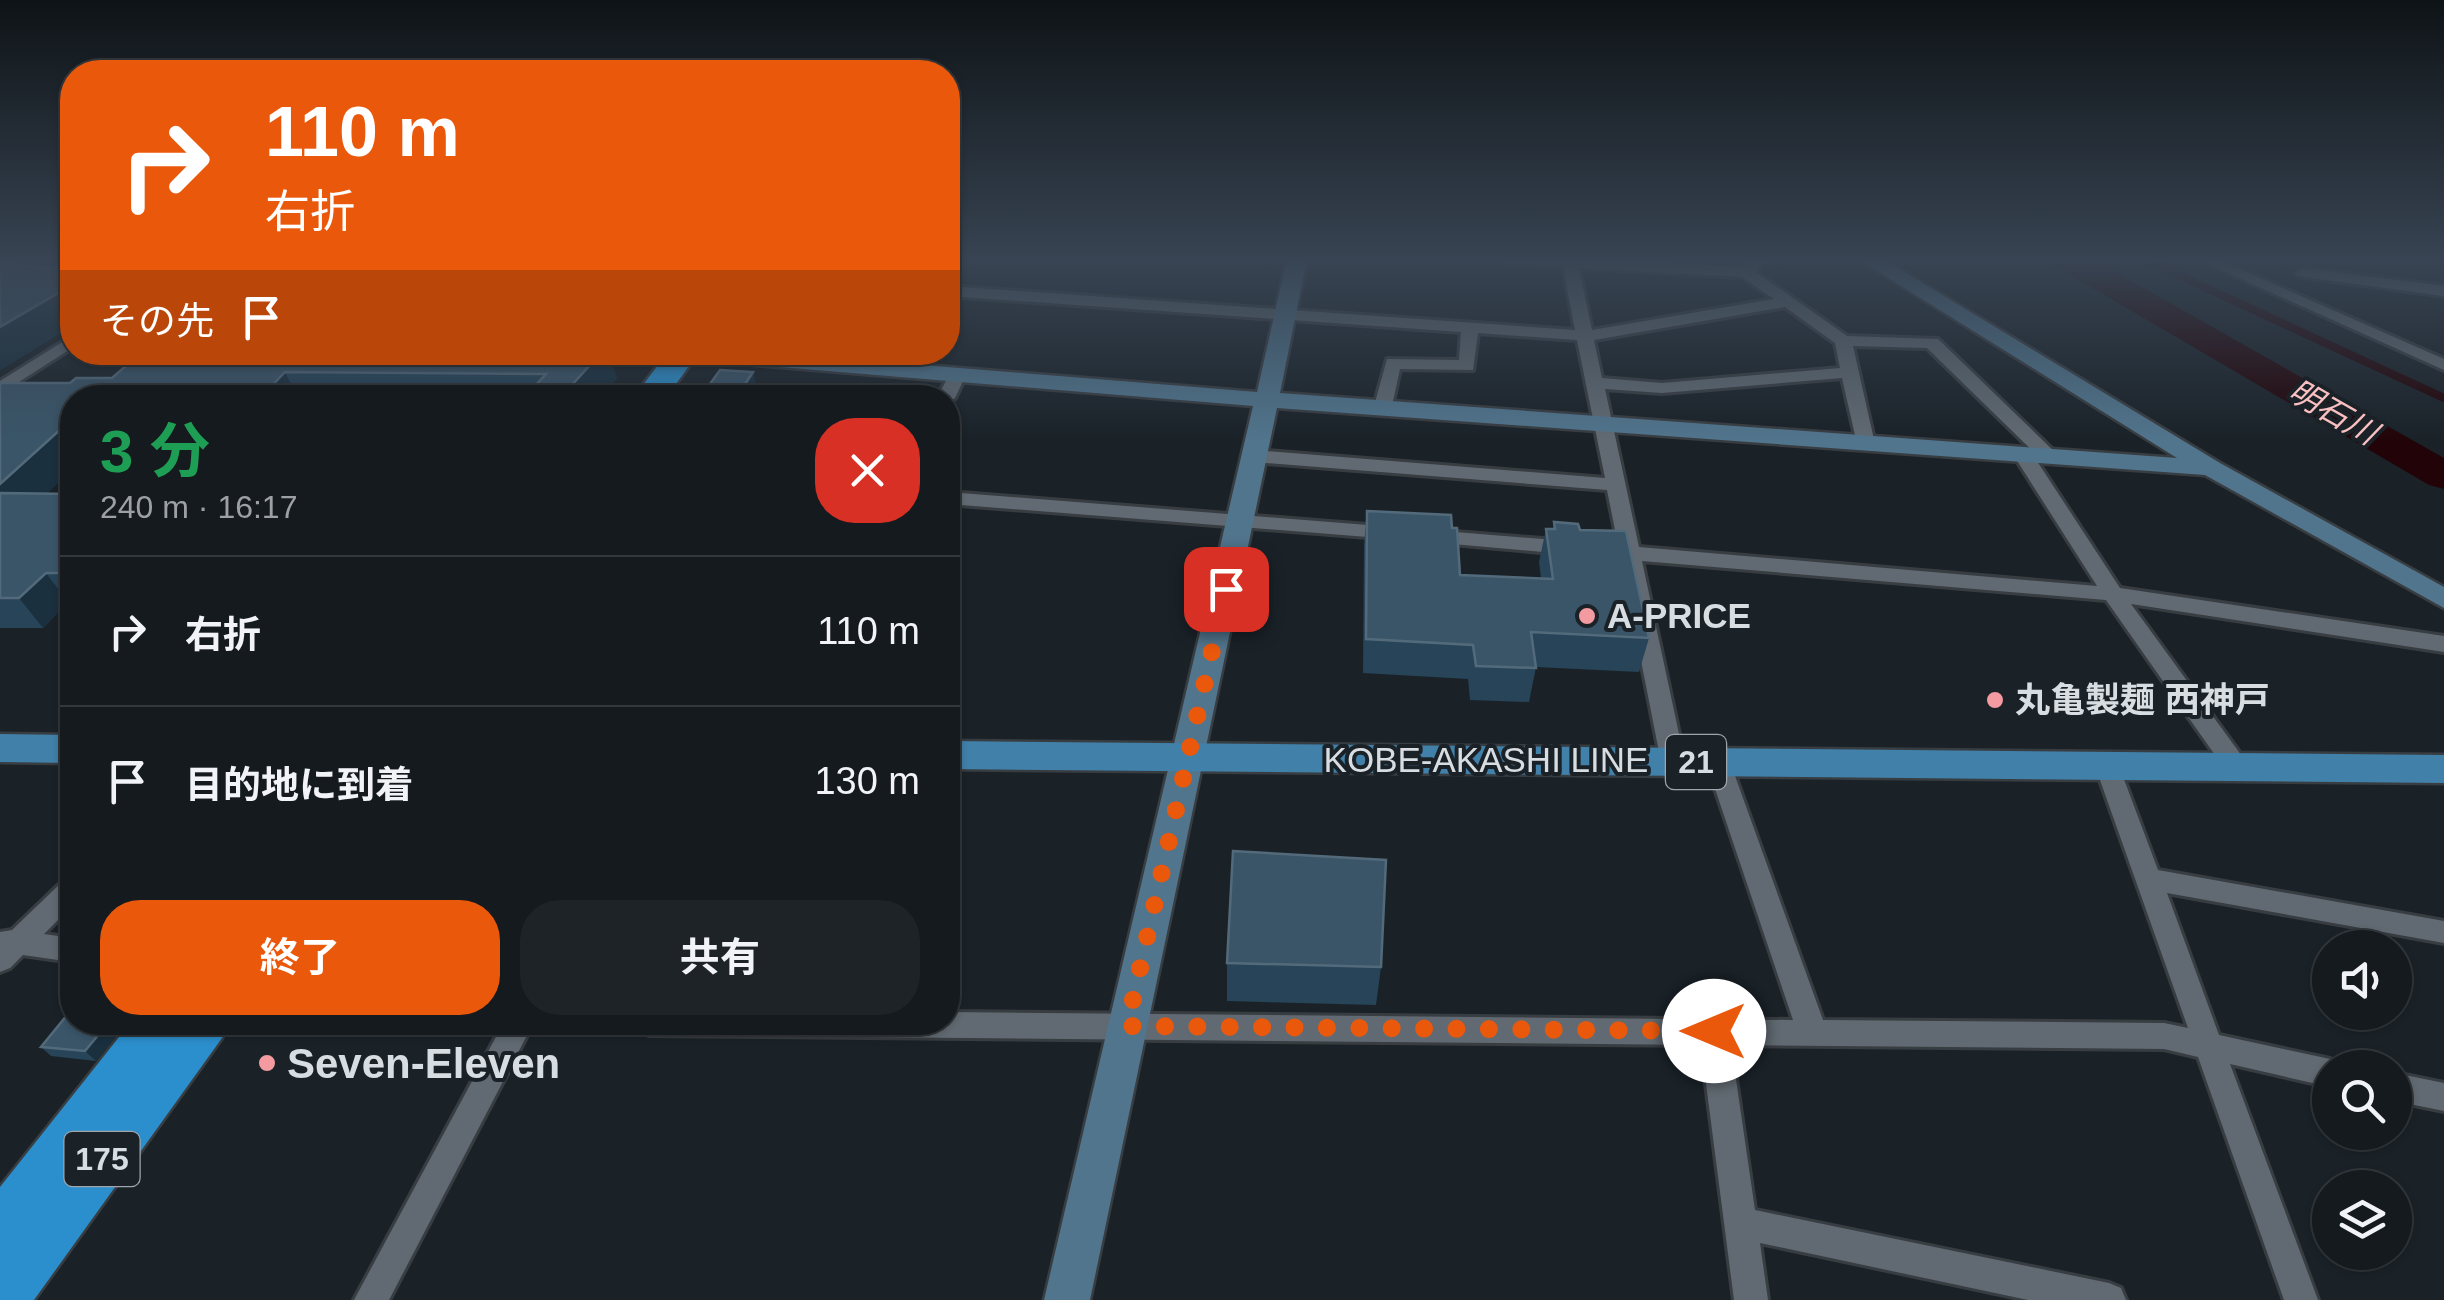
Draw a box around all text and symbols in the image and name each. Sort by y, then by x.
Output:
text: 110 m [265,93,460,171]
icon: right [100,100,230,230]
text: 右折 [265,186,355,237]
icon: arrive [234,290,289,345]
text: その先 [100,300,214,342]
water label: 明石川 [2282,372,2386,453]
text: 3 分 [100,418,210,485]
button: close [815,418,920,523]
text: 240 m · 16:17 [100,489,297,525]
pin [1184,547,1269,632]
icon: arrive [1199,562,1254,617]
place label: A-PRICE [1607,596,1751,635]
icon: right [100,604,155,659]
marker: A-PRICE [1576,605,1598,627]
text: 110 m [817,610,920,652]
text: 右折 [185,614,261,656]
place label: 丸亀製麺 西神戸 [2015,680,2270,719]
marker: 丸亀製麺 西神戸 [1984,689,2006,711]
road number: 21 [1666,735,1726,789]
street label: KOBE-AKASHI LINE [1324,740,1648,779]
icon: arrive [100,754,155,809]
text: 130 m [814,760,920,802]
text: 目的地に到着 [185,764,413,806]
button: 終了 [100,900,500,1015]
button: 共有 [520,900,920,1015]
map controls [2312,930,2412,1270]
button: sound [2312,930,2412,1030]
position arrow [1662,979,1766,1083]
place label: Seven-Eleven [287,1040,560,1087]
button: search [2312,1050,2412,1150]
marker: Seven-Eleven [256,1052,278,1074]
road number: 175 [64,1132,140,1186]
button: layers [2312,1170,2412,1270]

